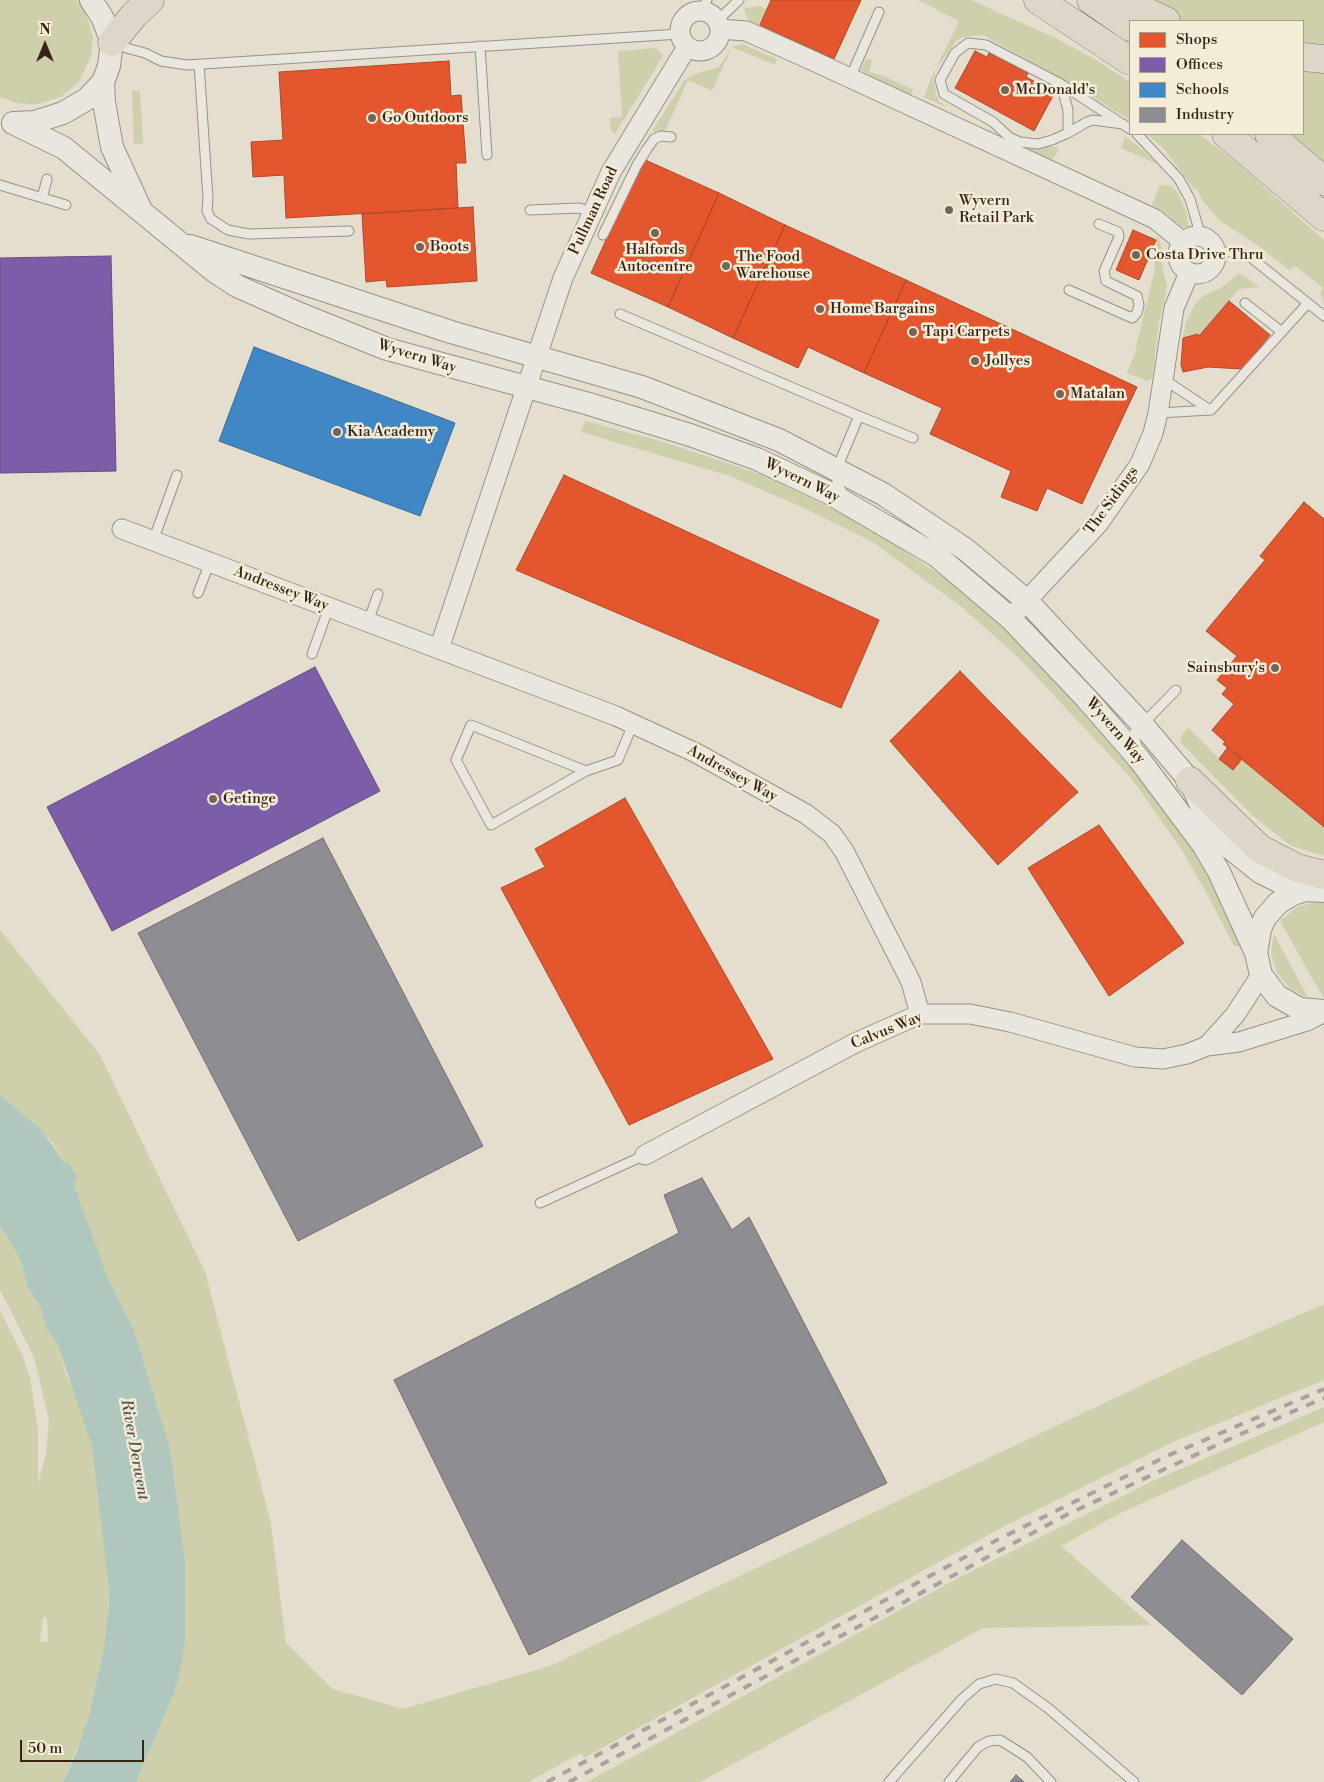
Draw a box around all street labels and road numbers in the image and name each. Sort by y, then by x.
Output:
street label: Pullman Road [566,164,622,258]
street label: Wyvern Way [375,336,459,378]
street label: Wyvern Way [761,455,843,507]
street label: The Sidings [1081,463,1143,539]
street label: Andressey Way [231,563,331,615]
street label: Wyvern Way [1081,694,1149,768]
street label: Andressey Way [684,742,780,806]
street label: Calvus Way [849,1009,925,1053]

